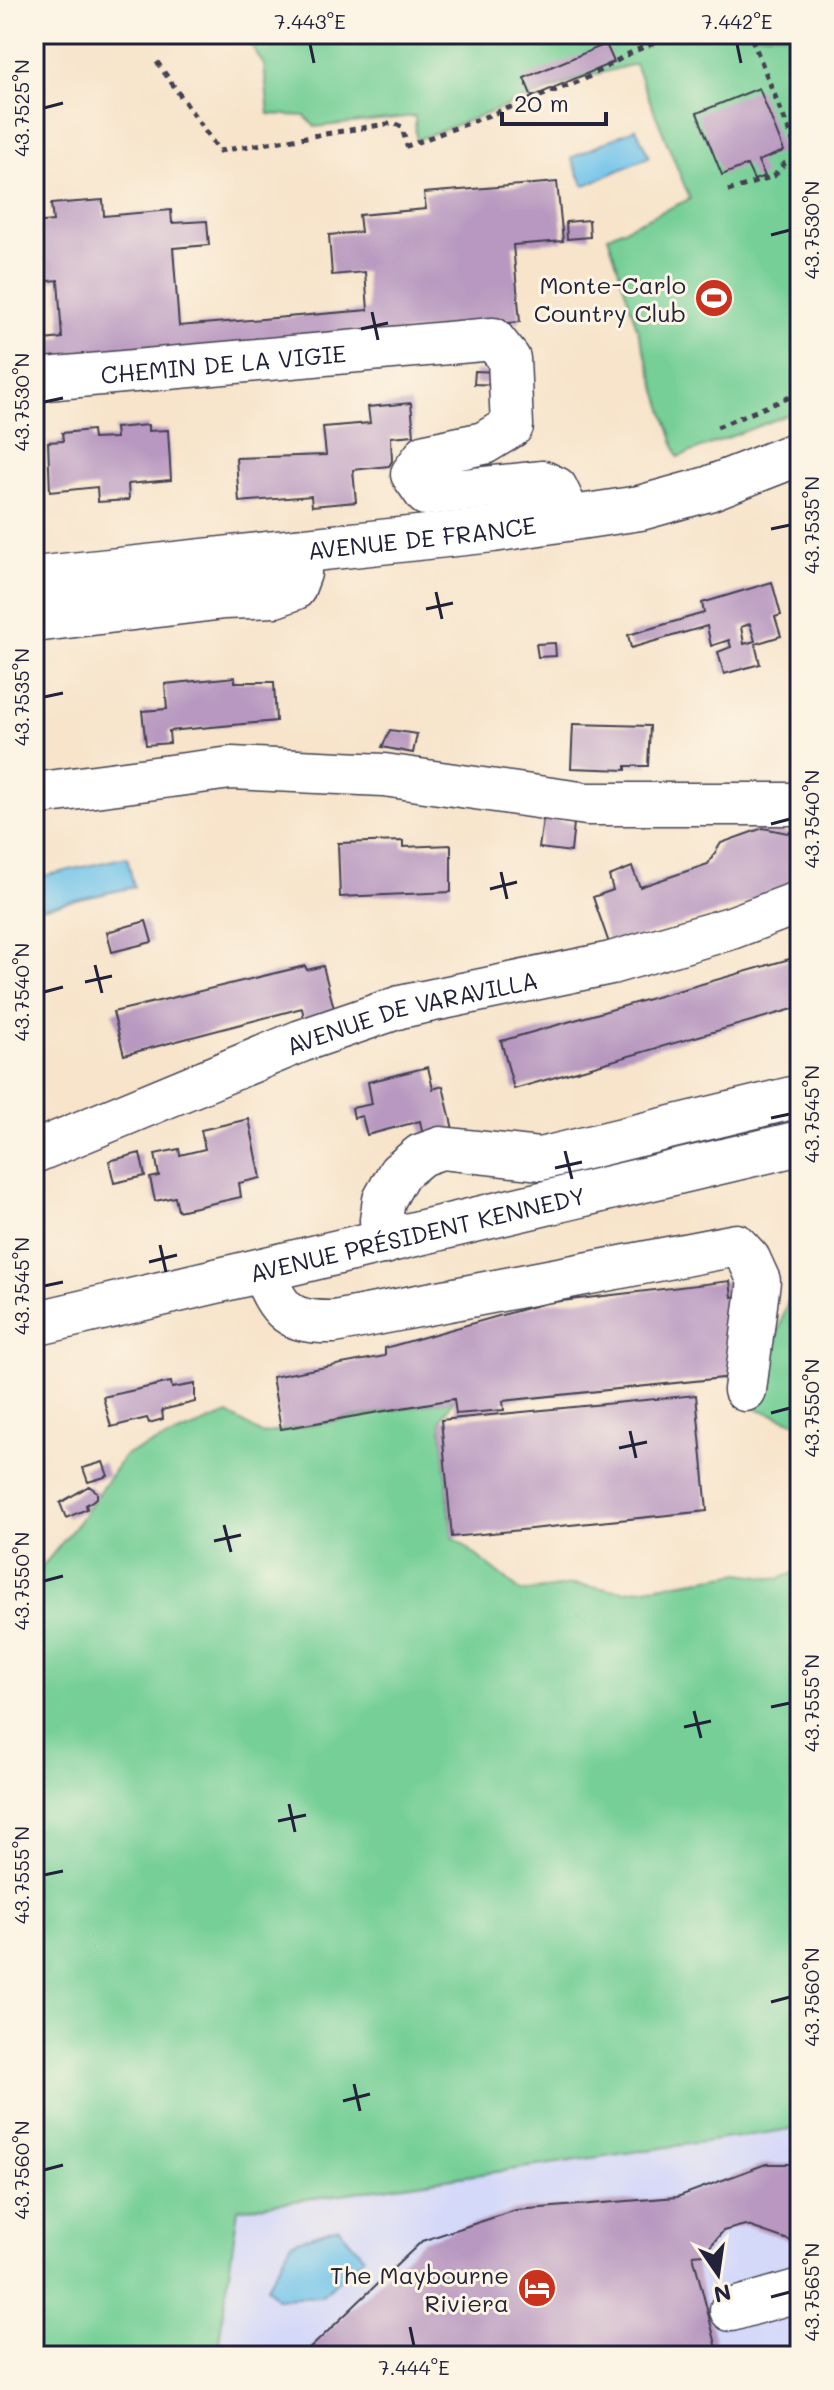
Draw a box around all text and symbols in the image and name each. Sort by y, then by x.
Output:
text: 7.443°E [274,8,346,34]
text: 7.442°E [702,8,772,34]
text: 43.7525°N [8,59,34,157]
scale bar [502,76,606,126]
text: 20 m [514,87,569,118]
text: 43.7530°N [798,181,824,279]
place label: Monte-Carlo Country Club [534,269,686,328]
sports icon: Monte-Carlo Country Club [693,277,735,319]
street label: CHEMIN DE LA VIGIE [99,337,347,389]
text: 43.7530°N [8,353,34,451]
text: 43.7535°N [798,476,824,574]
street label: AVENUE DE FRANCE [306,508,538,565]
text: 43.7535°N [8,648,34,746]
text: 43.7540°N [798,770,824,868]
text: 43.7540°N [8,943,34,1041]
street label: AVENUE DE VARAVILLA [281,963,540,1061]
text: 43.7545°N [798,1065,824,1163]
street label: AVENUE PRÉSIDENT KENNEDY [246,1179,588,1288]
text: 43.7545°N [8,1237,34,1335]
text: 43.7550°N [798,1359,824,1457]
text: 43.7550°N [8,1532,34,1630]
text: 43.7555°N [798,1654,824,1752]
text: 43.7555°N [8,1826,34,1924]
text: 43.7560°N [798,1947,824,2047]
text: 43.7560°N [8,2120,34,2220]
north arrow [678,2234,758,2314]
text: 43.7565°N [798,2243,824,2341]
place label: The Maybourne Riviera [330,2259,509,2318]
hotel icon: The Maybourne Riviera [516,2267,558,2309]
text: N [711,2278,734,2310]
text: 7.444°E [378,2354,450,2380]

